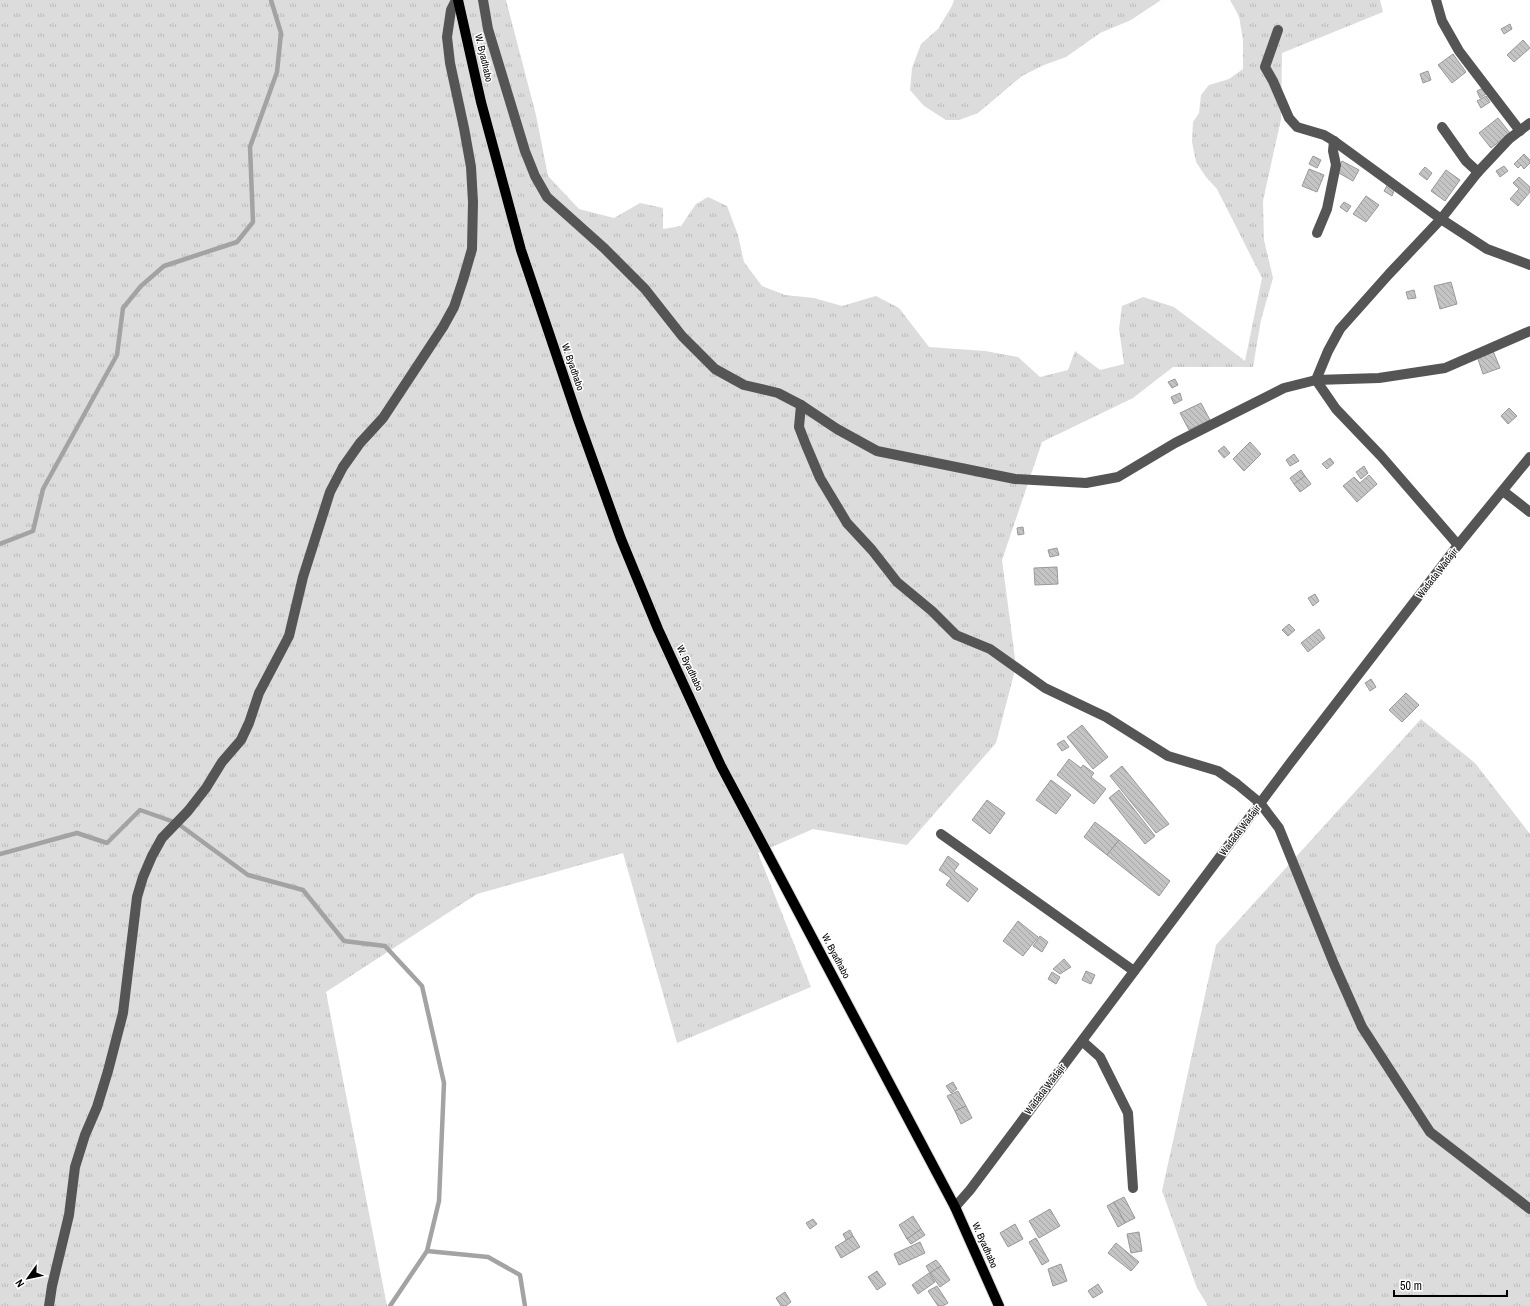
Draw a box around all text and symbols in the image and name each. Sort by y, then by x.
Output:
street label: W. Byadhabo [472,33,496,84]
street label: W. Byadhabo [559,342,587,393]
street label: Wadada Wadajir [1413,545,1461,601]
street label: W. Byadhabo [674,643,706,693]
street label: Wadada Wadajir [1217,802,1264,858]
street label: W. Byadhabo [819,931,853,981]
street label: Wadada Wadajir [1022,1061,1069,1117]
street label: W. Byadhabo [969,1220,1001,1270]
north arrow [8,1258,48,1298]
scale bar [1394,1272,1507,1298]
text: N [12,1277,27,1290]
text: 50 m [1400,1278,1422,1294]

